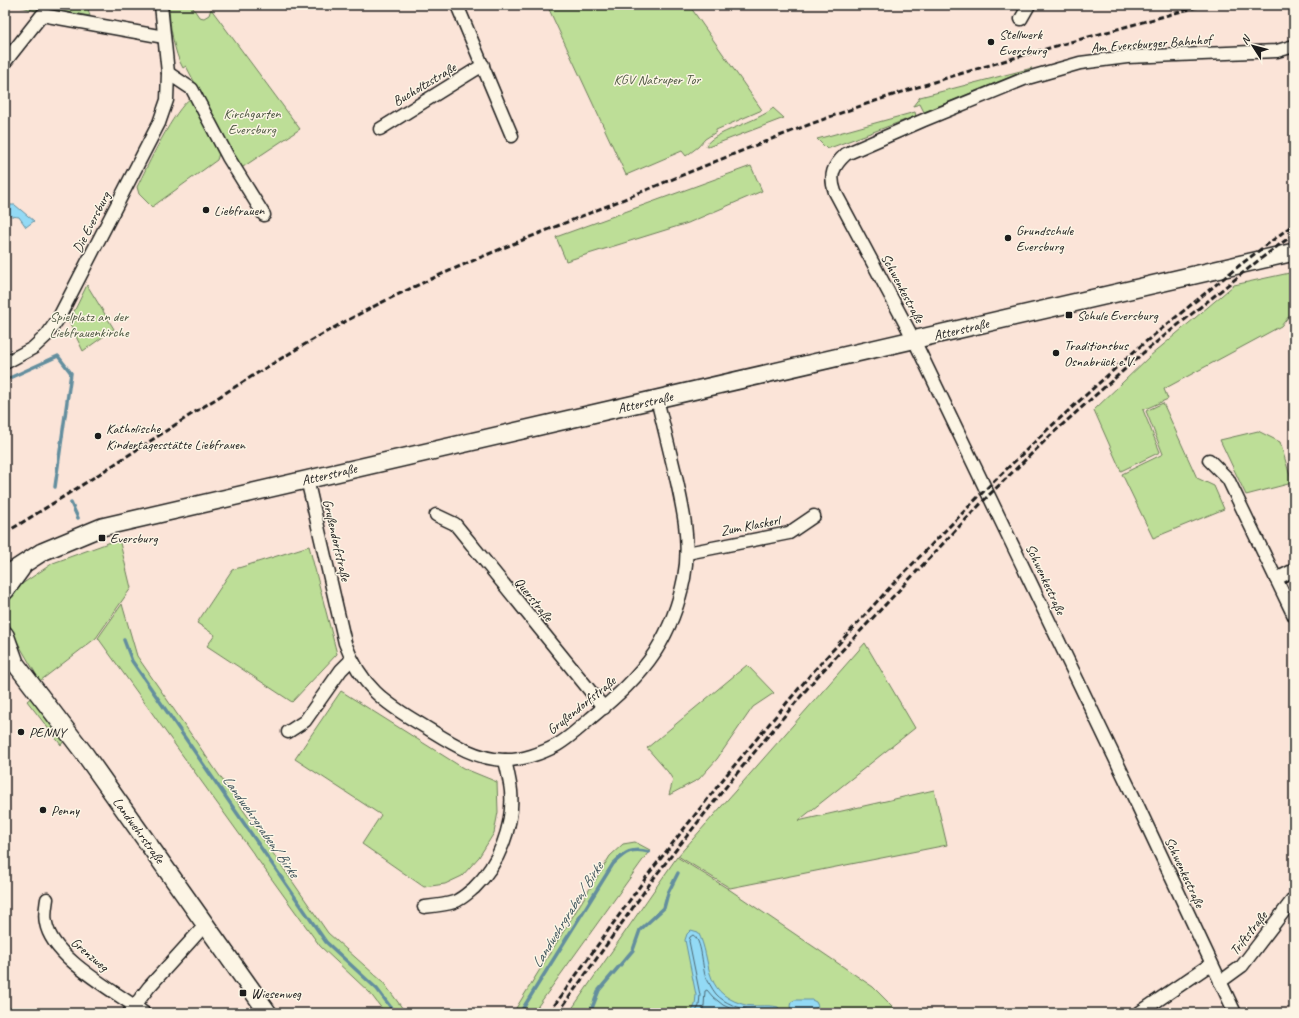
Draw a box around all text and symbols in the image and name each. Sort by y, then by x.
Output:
place label: Stellwerk Eversburg [999,26,1048,59]
north arrow [1233,26,1273,66]
street label: Am Eversburger Bahnhof [1090,31,1216,56]
text: N [1237,31,1254,47]
marker: Stellwerk Eversburg [986,37,996,47]
street label: Bucholtzstraße [390,58,460,110]
park label: KGV Natruper Tor [614,71,701,88]
park label: Kirchgarten Eversburg [223,105,281,138]
street label: Die Eversburg [69,188,115,256]
place label: Liebfrauen [214,202,265,219]
marker: Liebfrauen [201,205,211,215]
place label: Grundschule Eversburg [1016,222,1074,255]
marker: Grundschule Eversburg [1003,233,1013,243]
street label: Schwenkestraße [877,251,929,327]
place label: Schule Eversburg [1077,307,1159,324]
park label: Spielplatz an der Liebfrauenkirche [50,308,130,341]
marker: Schule Eversburg [1064,310,1074,320]
street label: Atterstraße [932,315,992,344]
place label: Traditionsbus Osnabrück e.V. [1064,337,1135,370]
marker: Traditionsbus Osnabrück e.V. [1051,348,1061,358]
street label: Atterstraße [616,388,676,417]
place label: Katholische Kindertagesstätte Liebfrauen [106,420,246,453]
marker: Katholische Kindertagesstätte Liebfrauen [93,431,103,441]
street label: Atterstraße [300,460,360,489]
street label: Grußendorfstraße [319,498,354,584]
street label: Zum Klaskerl [719,511,784,540]
place label: Eversburg [110,530,159,547]
marker: Eversburg [97,533,107,543]
street label: Schwenkestraße [1022,541,1070,619]
street label: Querstraße [511,574,558,626]
street label: Grußendorfstraße [544,672,620,738]
place label: PENNY [29,724,69,741]
marker: PENNY [16,727,26,737]
water label: Landwehrgraben/ Birke [218,771,304,883]
street label: Landwehrstraße [109,794,169,868]
place label: Penny [51,802,80,819]
marker: Penny [38,805,48,815]
street label: Schwenkestraße [1161,834,1209,912]
water label: Landwehrgraben/ Birke [527,857,609,971]
street label: Triftstraße [1226,907,1272,959]
street label: Grenzweg [67,934,113,976]
place label: Wiesenweg [251,985,302,1002]
marker: Wiesenweg [238,988,248,998]

